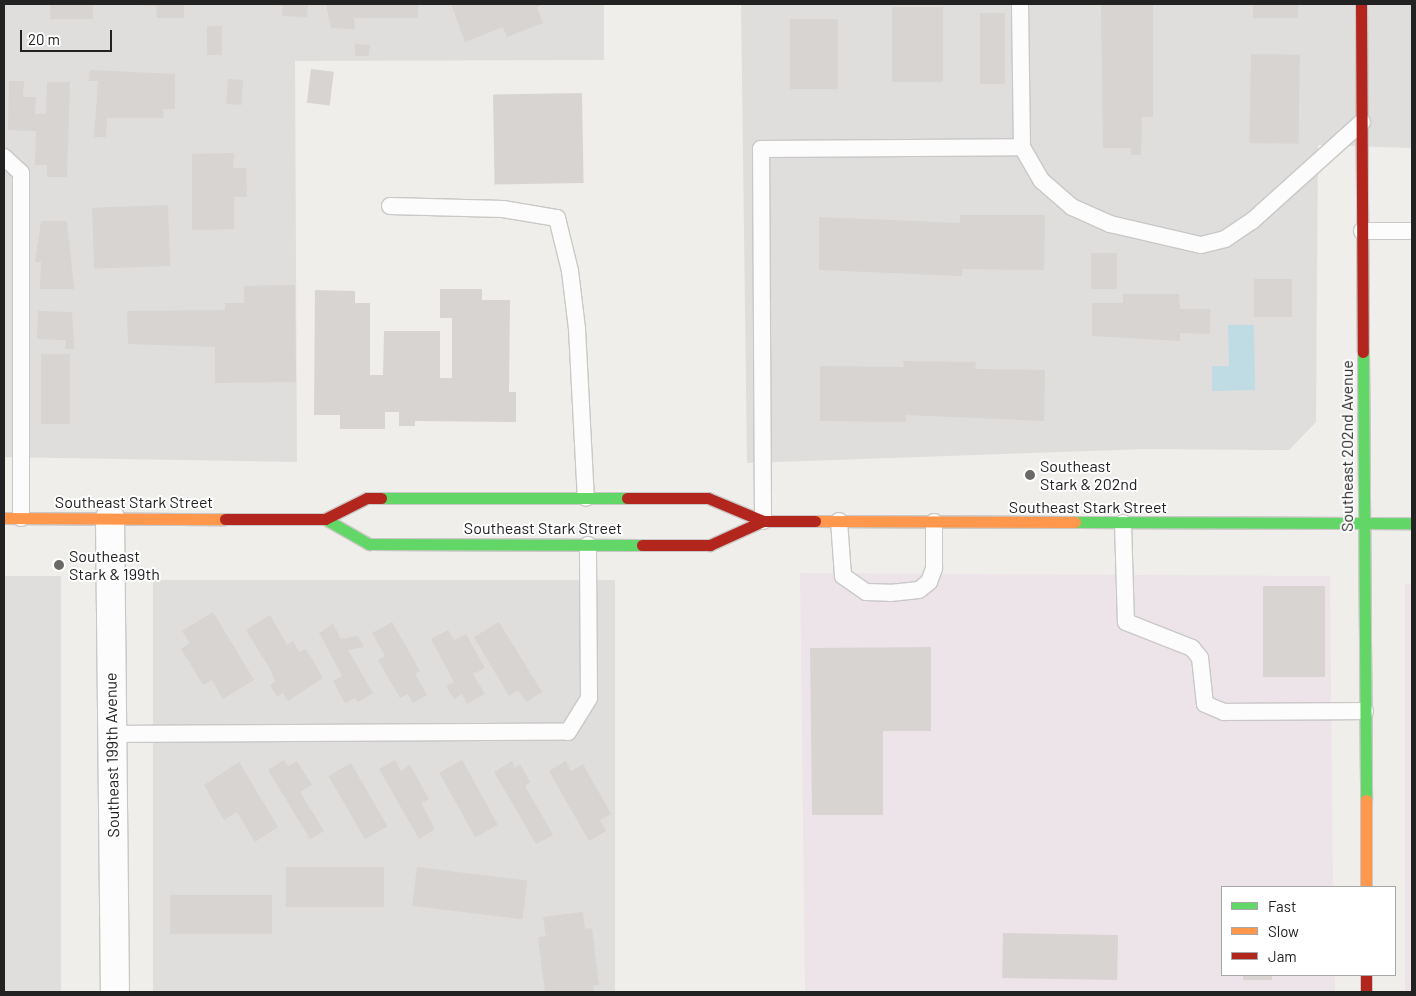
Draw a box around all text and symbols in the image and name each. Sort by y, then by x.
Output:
scale bar [22,20,115,52]
text: 20 m [28,30,60,48]
street label: Southeast 202nd Avenue [1337,360,1357,532]
place label: Southeast Stark & 202nd [1040,456,1138,494]
marker: Southeast Stark & 202nd [1024,469,1036,481]
street label: Southeast Stark Street [55,492,213,512]
street label: Southeast Stark Street [1009,497,1167,517]
street label: Southeast Stark Street [464,518,622,538]
place label: Southeast Stark & 199th [69,546,160,584]
marker: Southeast Stark & 199th [53,559,65,571]
street label: Southeast 199th Avenue [101,672,123,838]
legend [1221,886,1396,976]
text: Fast [1268,897,1296,915]
text: Slow [1268,922,1299,940]
text: Jam [1268,947,1297,965]

